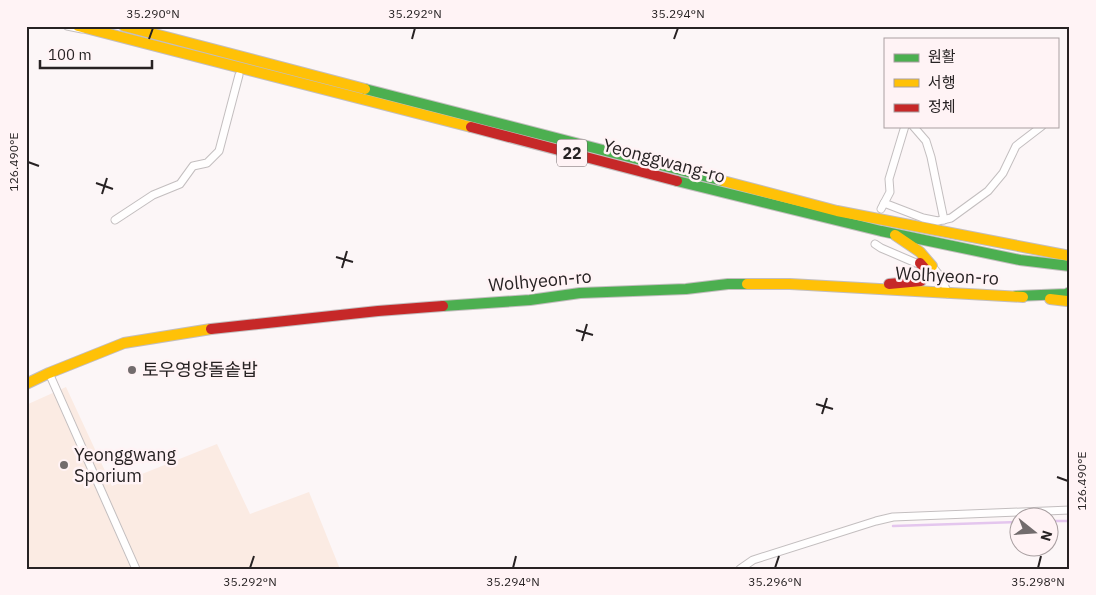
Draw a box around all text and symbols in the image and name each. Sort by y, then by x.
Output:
text: 35.290°N [126,6,180,21]
text: 35.292°N [388,6,442,21]
text: 35.294°N [651,6,705,21]
scale bar [40,38,152,70]
legend [884,38,1058,128]
text: 100 m [48,45,92,64]
text: 원활 [928,47,956,66]
text: 서행 [928,73,956,92]
text: 정체 [928,97,956,116]
text: 126.490°E [6,132,21,192]
street label: Yeonggwang-ro [600,133,728,188]
road number: 22 [557,140,587,167]
street label: Wolhyeon-ro [895,261,999,290]
street label: Wolhyeon-ro [487,265,593,296]
place label: 토우영양돌솥밥 [142,358,258,381]
marker: 토우영양돌솥밥 [126,364,138,376]
place label: Yeonggwang Sporium [74,443,177,487]
text: 126.490°E [1074,451,1089,511]
marker: Yeonggwang Sporium [58,459,70,471]
north arrow [1008,508,1058,558]
text: N [1036,528,1057,543]
text: 35.292°N [223,574,277,589]
text: 35.294°N [486,574,540,589]
text: 35.296°N [748,574,802,589]
text: 35.298°N [1011,574,1065,589]

